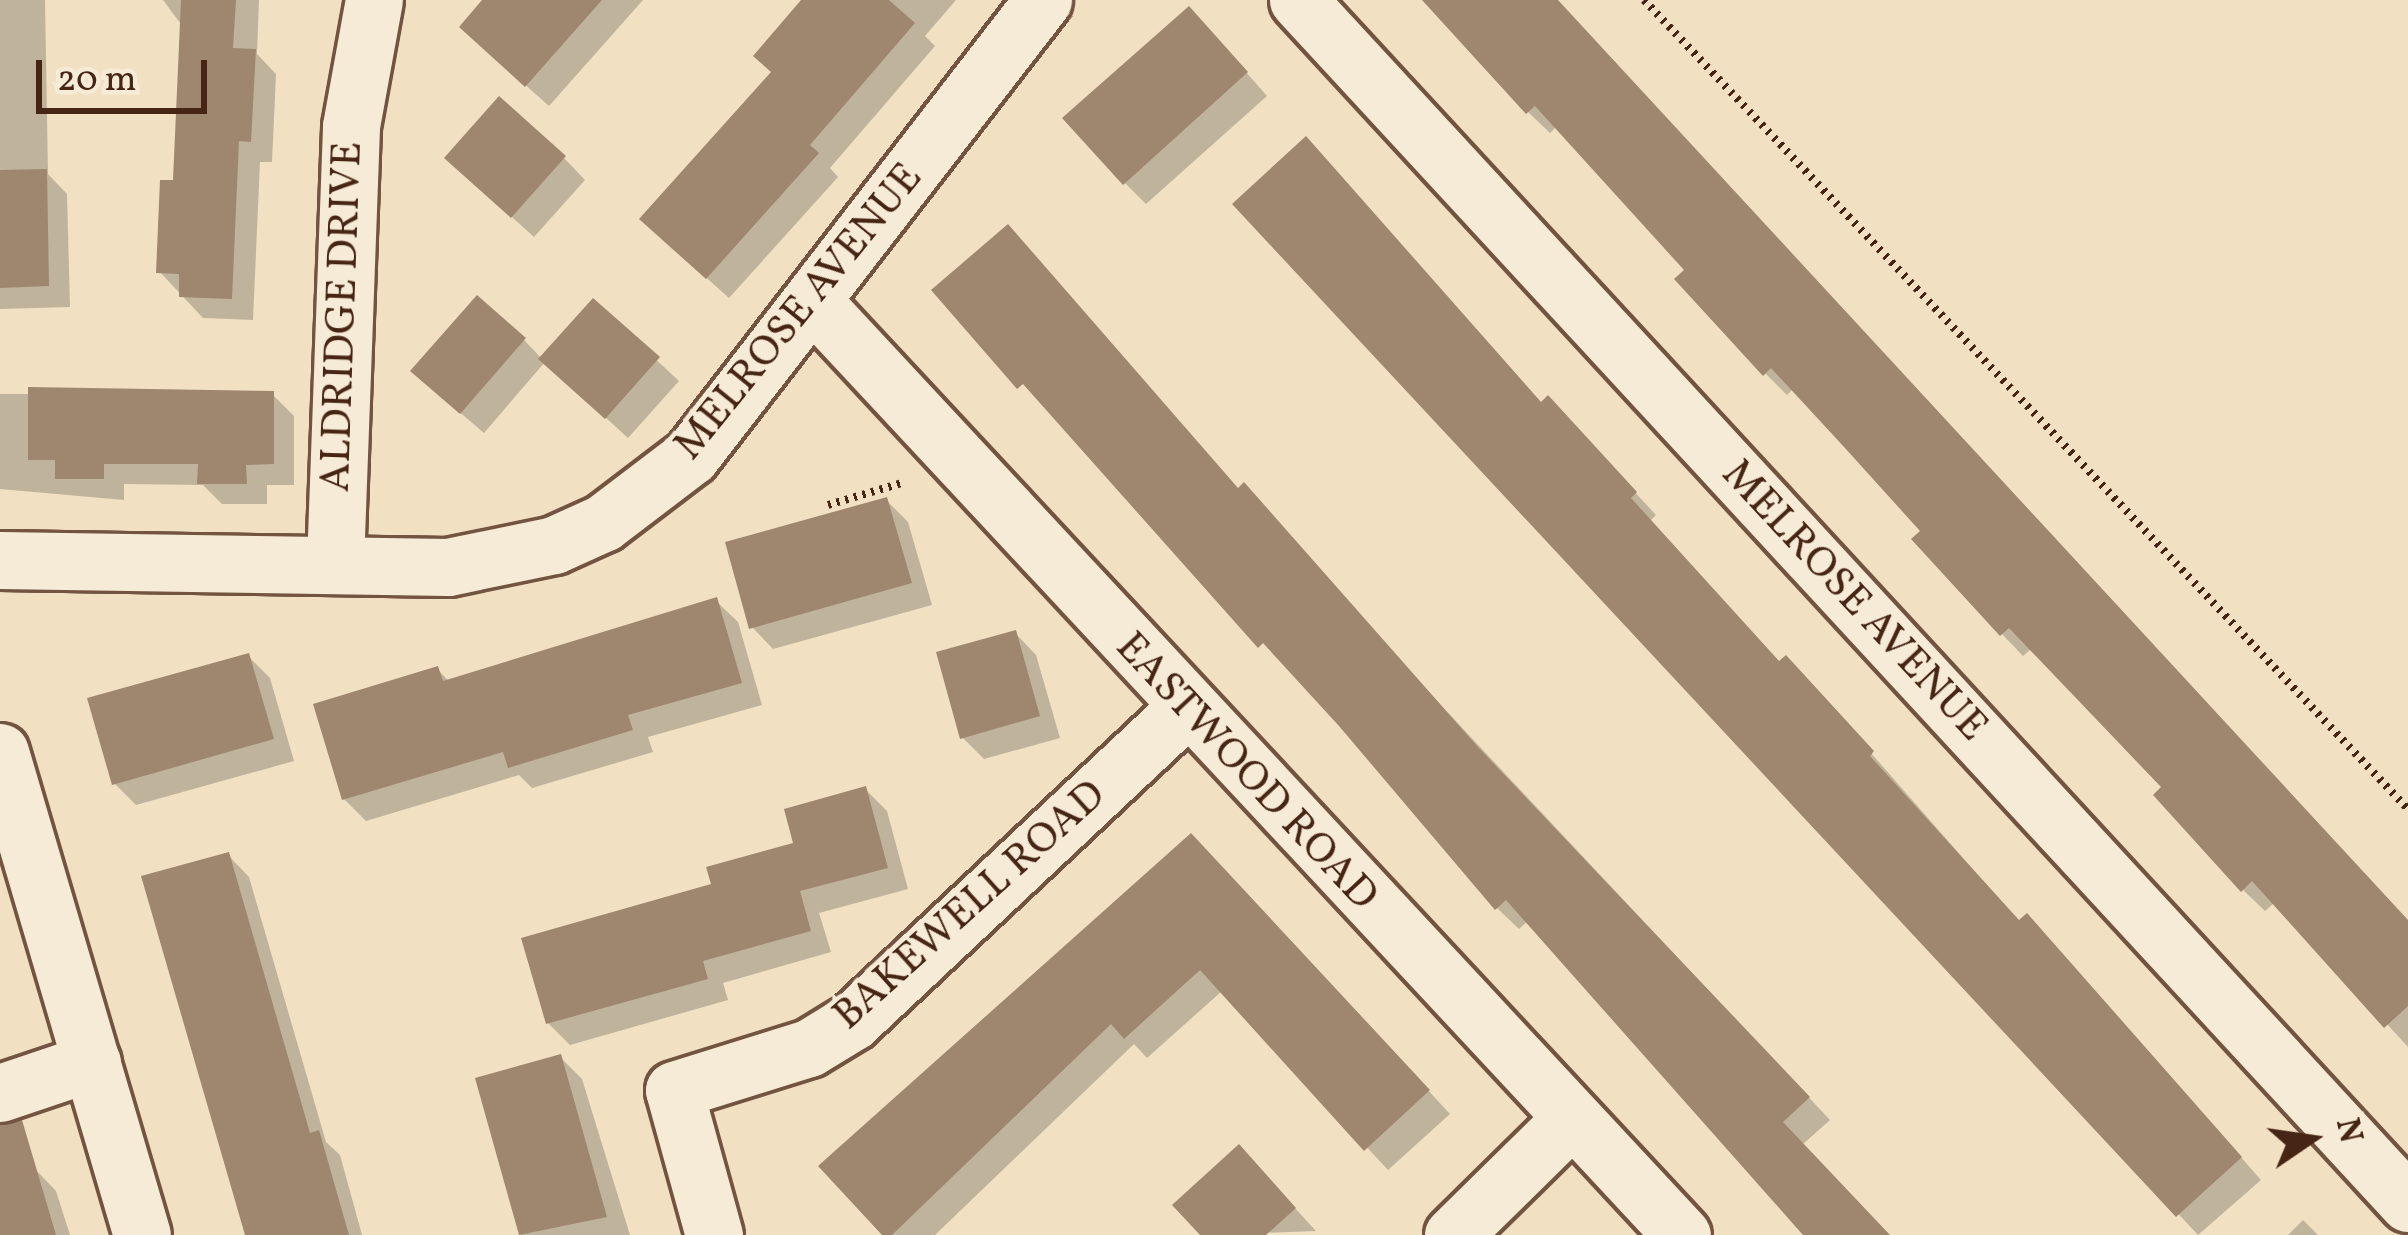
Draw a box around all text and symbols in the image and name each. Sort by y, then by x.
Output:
scale bar [42,36,213,110]
text: 20 m [57,56,137,106]
street label: ALDRIDGE DRIVE [313,141,375,493]
street label: MELROSE AVENUE [665,155,935,471]
street label: MELROSE AVENUE [1710,451,1996,753]
street label: EASTWOOD ROAD [1103,624,1387,922]
street label: BAKEWELL ROAD [825,772,1117,1042]
north arrow [2252,1079,2372,1199]
text: N [2322,1114,2372,1148]

